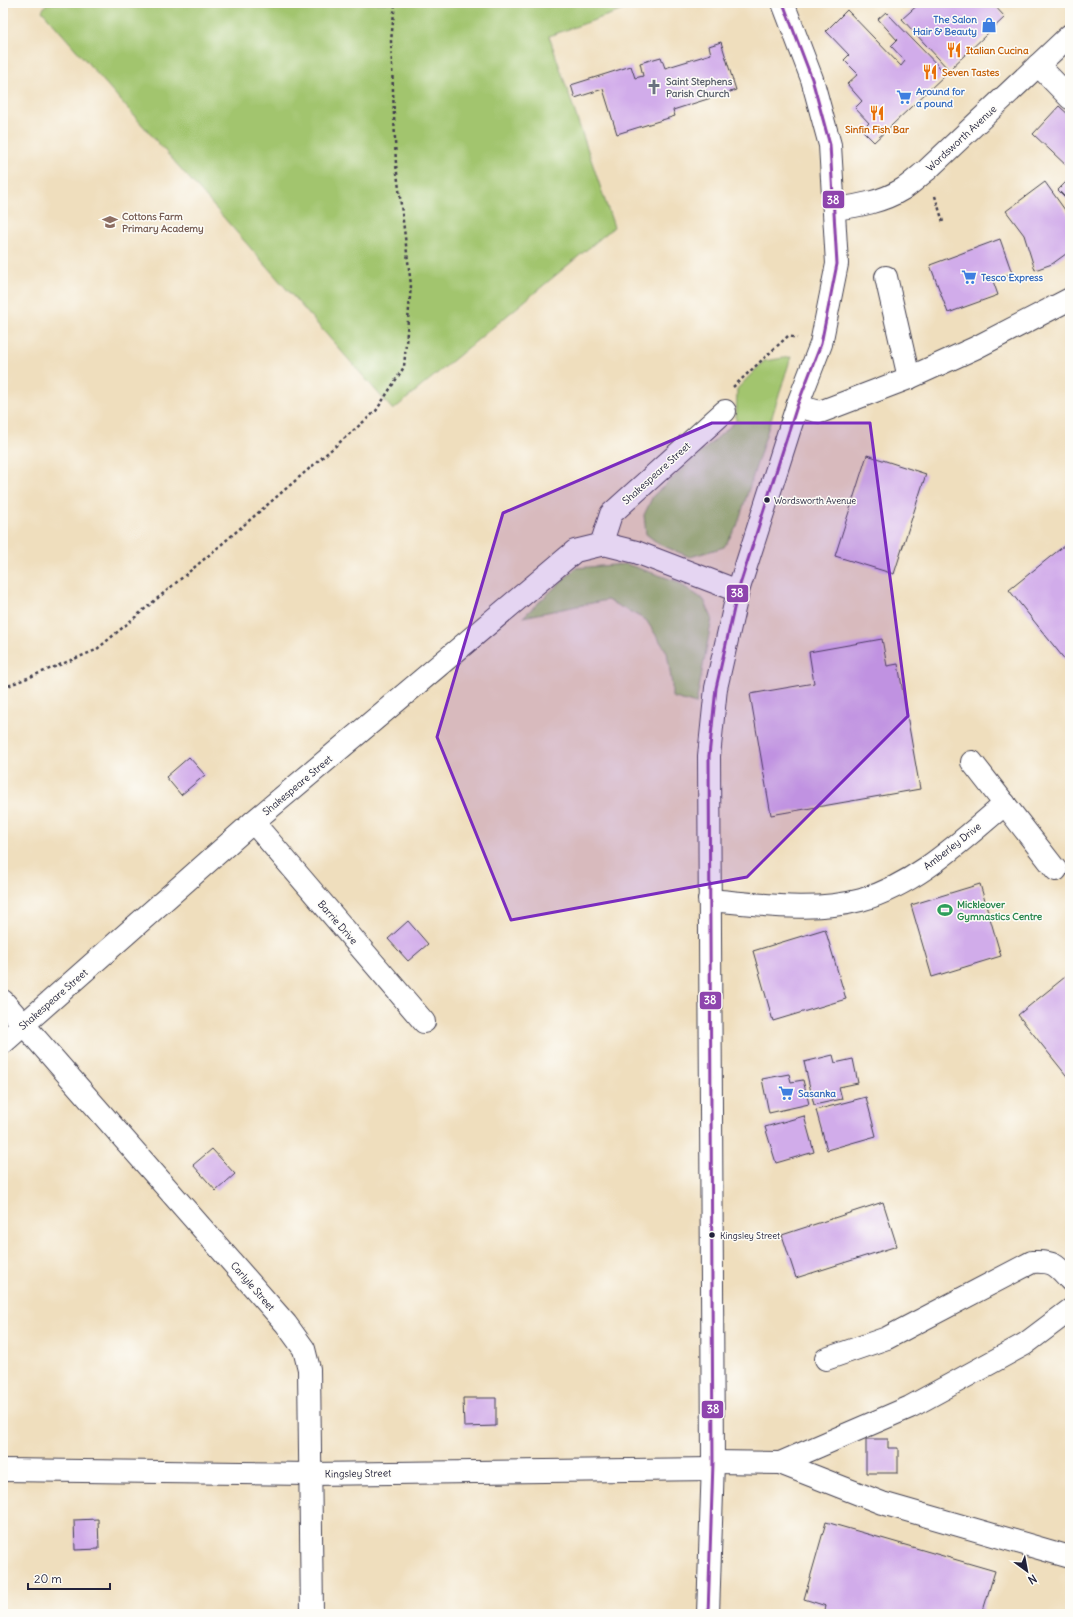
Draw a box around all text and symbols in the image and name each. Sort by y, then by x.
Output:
place label: The Salon Hair & Beauty [913,13,977,38]
shop icon: The Salon Hair & Beauty [980,16,998,34]
restaurant icon: Italian Cucina [945,41,963,59]
place label: Italian Cucina [966,44,1029,57]
restaurant icon: Seven Tastes [921,63,939,81]
place label: Seven Tastes [942,66,1000,79]
place label: Saint Stephens Parish Church [666,75,733,100]
church icon: Saint Stephens Parish Church [645,78,663,96]
place label: Around for a pound [916,85,966,110]
supermarket icon: Around for a pound [895,88,913,106]
street label: Wordsworth Avenue [923,102,999,174]
restaurant icon: Sinfin Fish Bar [868,104,886,122]
place label: Sinfin Fish Bar [845,123,910,136]
line badge: 38 [822,190,845,209]
text: 38 [827,193,839,207]
place label: Cottons Farm Primary Academy [122,210,204,235]
school or university icon: Cottons Farm Primary Academy [101,213,119,231]
supermarket icon: Tesco Express [960,268,978,286]
place label: Tesco Express [981,271,1044,284]
street label: Shakespeare Street [620,439,693,507]
marker: Wordsworth Avenue [762,495,772,505]
place label: Wordsworth Avenue [774,495,856,506]
line badge: 38 [726,584,749,603]
text: 38 [731,586,743,600]
street label: Shakespeare Street [260,752,335,818]
street label: Amberley Drive [921,820,984,873]
street label: Barrie Drive [315,898,360,947]
place label: Mickleover Gymnastics Centre [957,898,1043,923]
sports icon: Mickleover Gymnastics Centre [936,901,954,919]
street label: Shakespeare Street [16,966,91,1033]
line badge: 38 [699,991,722,1010]
text: 38 [704,993,716,1007]
supermarket icon: Sasanka [777,1084,795,1102]
place label: Sasanka [798,1087,836,1100]
marker: Kingsley Street [707,1230,717,1240]
place label: Kingsley Street [720,1230,780,1241]
street label: Carlyle Street [228,1259,278,1314]
line badge: 38 [701,1400,724,1419]
text: 38 [707,1402,719,1416]
street label: Kingsley Street [325,1466,392,1481]
north arrow [1007,1551,1047,1591]
scale bar [28,1565,110,1591]
text: 20 m [34,1571,62,1586]
text: N [1025,1572,1039,1587]

